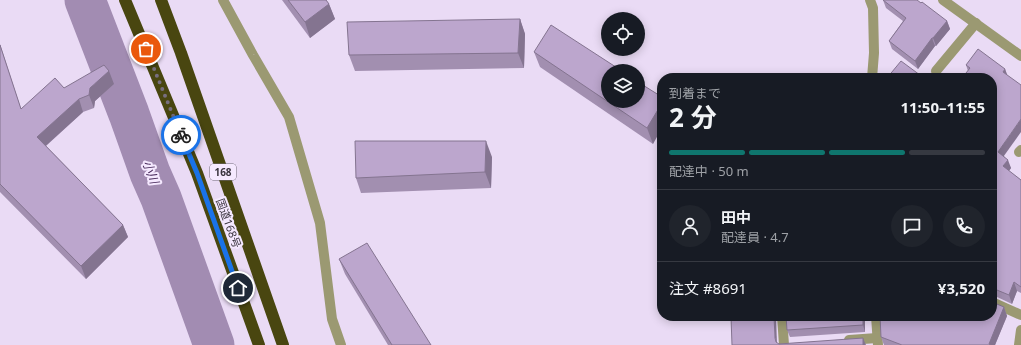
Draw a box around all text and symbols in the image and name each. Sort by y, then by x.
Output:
map controls [601,12,645,108]
button: locate [601,12,645,56]
pin [129,32,163,66]
icon: bag [135,38,157,60]
button: layers [601,64,645,108]
text: 到着まで [669,84,721,102]
text: 11:50–11:55 [900,97,985,117]
text: 2 分 [669,99,717,135]
courier [161,115,201,155]
icon: bike [170,124,192,146]
water label: 小川 [139,158,164,188]
text: 配達中 · 50 m [669,162,749,180]
road number: 168 [210,164,236,180]
street label: 国道168号 [213,196,245,250]
button: person [669,205,711,247]
button: chat [891,205,933,247]
button: phone [943,205,985,247]
text: 田中 [721,207,751,227]
text: 配達員 · 4.7 [721,228,789,246]
pin [221,271,255,305]
icon: home [227,277,249,299]
text: 注文 #8691 [669,278,747,298]
text: ¥3,520 [938,278,985,298]

